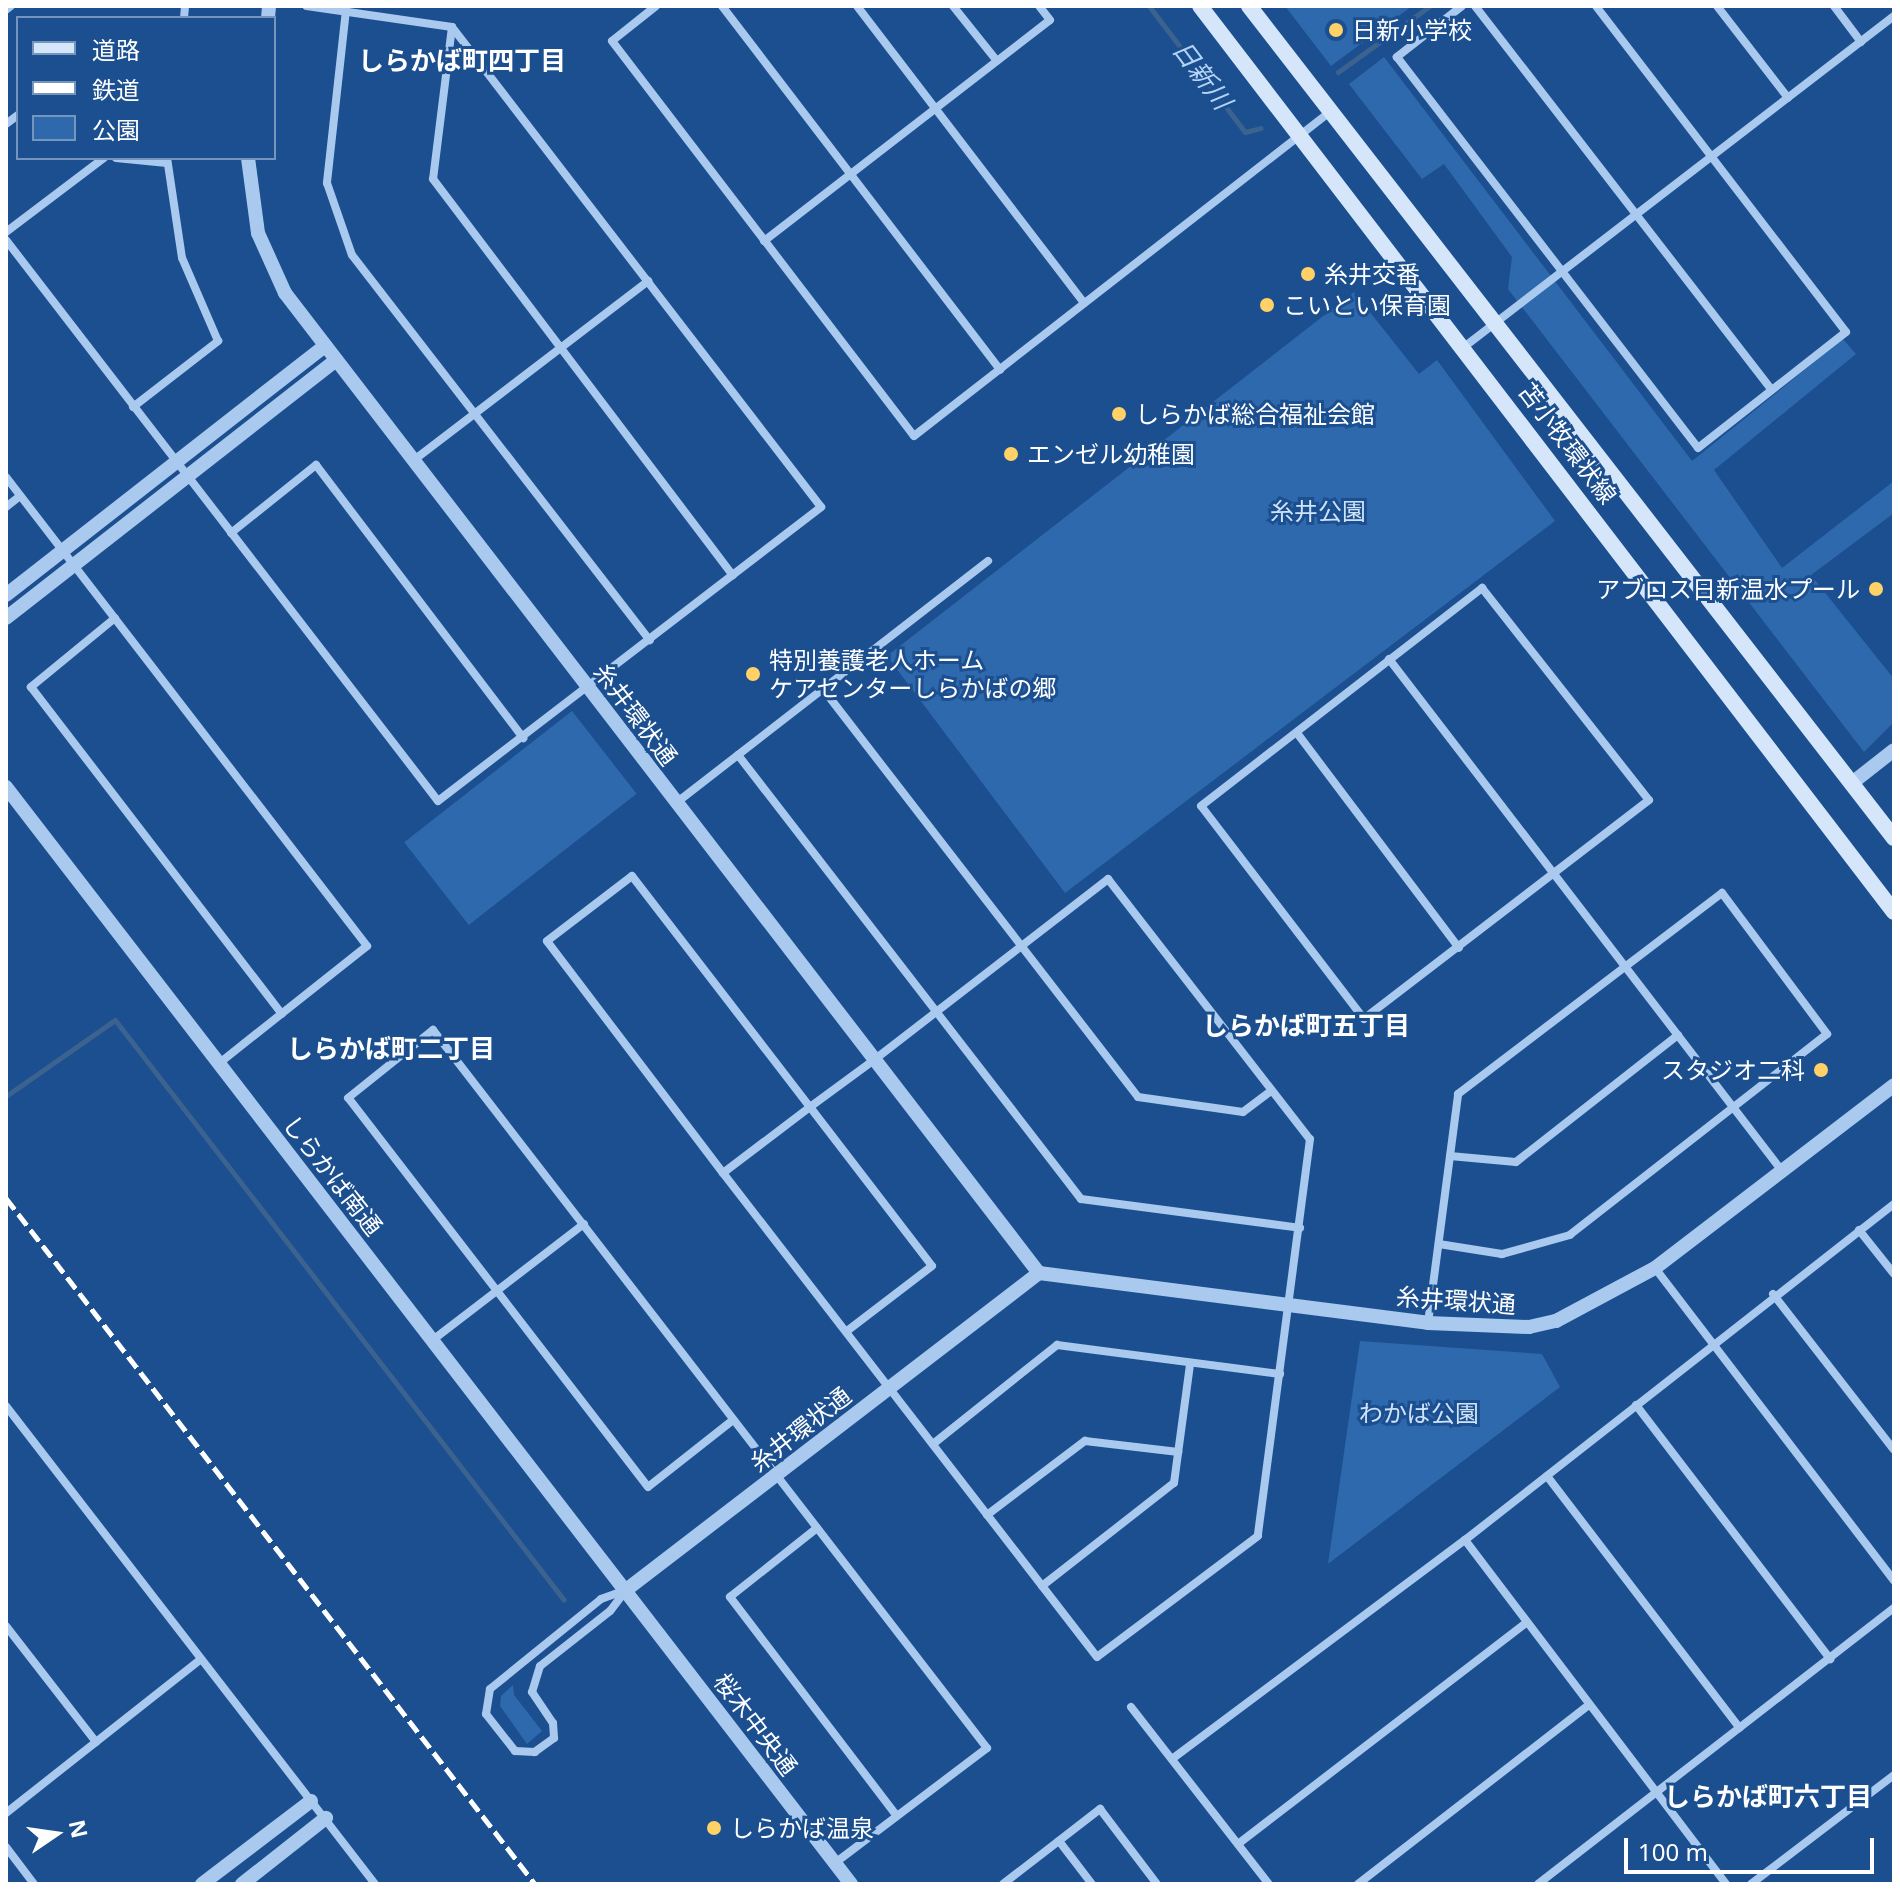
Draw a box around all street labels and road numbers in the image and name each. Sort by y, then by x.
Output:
street label: 苫小牧環状線 [1513,377,1623,509]
street label: 糸井環状通 [588,657,684,771]
street label: しらかば南通 [277,1109,389,1241]
street label: 糸井環状通 [1395,1281,1517,1319]
street label: 糸井環状通 [744,1381,856,1477]
street label: 桜木中央通 [708,1667,804,1781]

